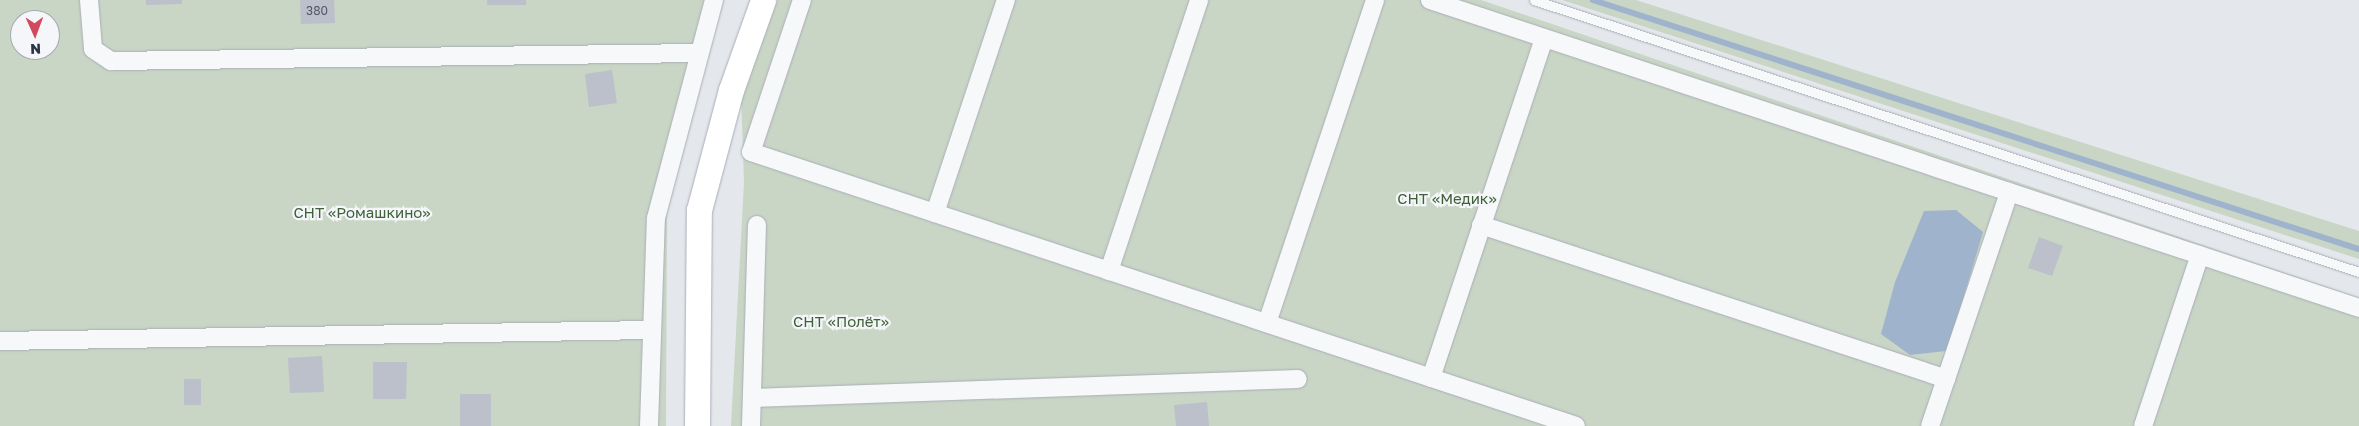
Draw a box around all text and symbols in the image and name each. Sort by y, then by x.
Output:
house number: 380 [306,4,328,18]
north arrow [10,10,60,60]
text: N [30,41,41,58]
park label: СНТ «Медик» [1397,190,1497,208]
park label: СНТ «Ромашкино» [293,204,431,222]
park label: СНТ «Полёт» [793,313,889,331]

